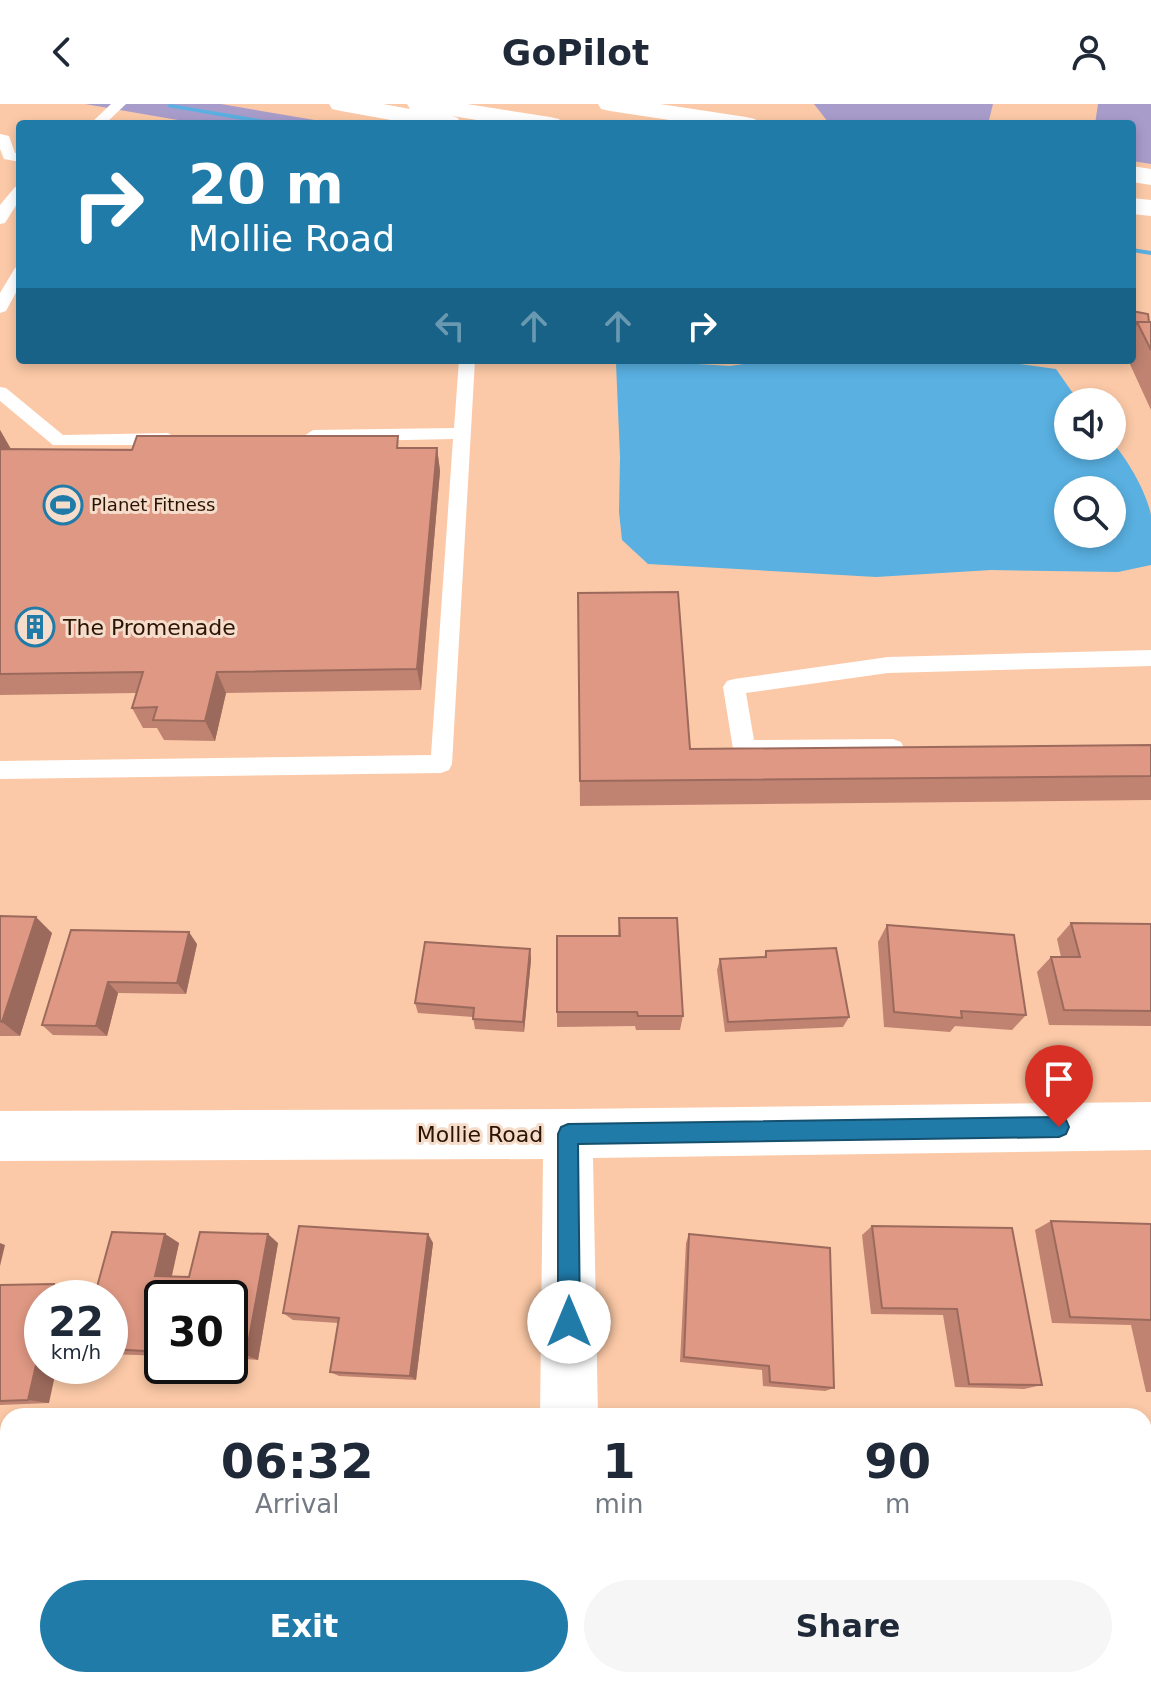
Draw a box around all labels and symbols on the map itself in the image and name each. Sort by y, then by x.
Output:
sports icon: Planet Fitness [42,484,84,526]
place label: Planet Fitness [91,494,216,515]
building icon: The Promenade [14,606,56,648]
place label: The Promenade [62,615,236,640]
pin [1025,1045,1093,1127]
street label: Mollie Road [417,1122,543,1147]
speed limit sign: 30 [144,1280,248,1384]
position arrow [527,1280,611,1364]

